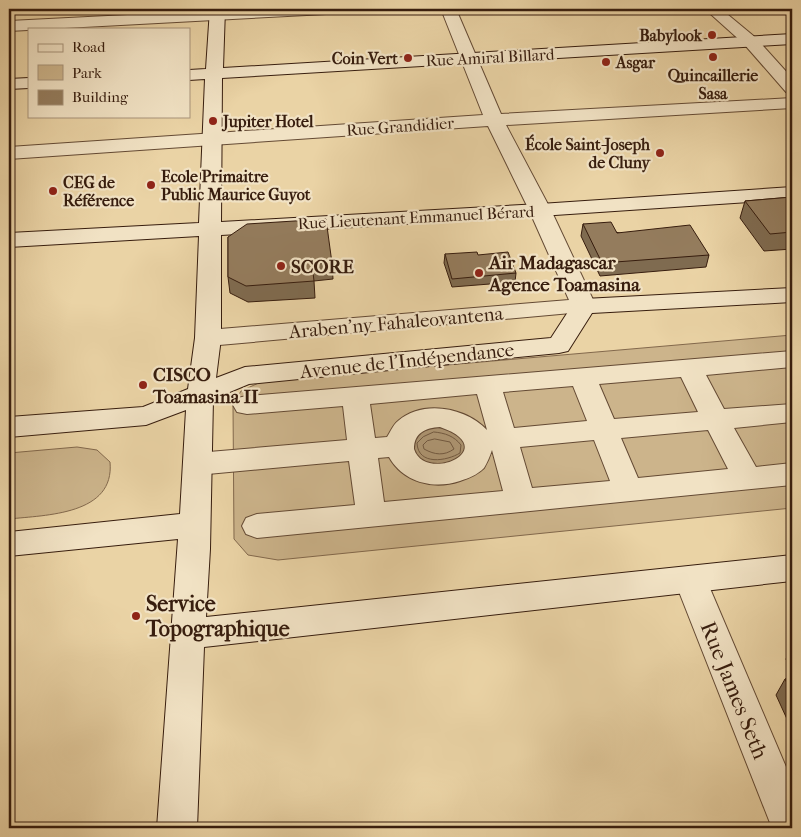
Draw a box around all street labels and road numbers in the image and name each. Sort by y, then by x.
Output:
street label: Rue Amiral Billard [425,45,555,70]
street label: Rue Grandidier [346,113,455,140]
street label: Rue Lieutenant Emmanuel Bérard [297,202,535,233]
street label: Araben'ny Fahaleovantena [287,303,504,343]
street label: Avenue de l'Indépendance [298,339,515,383]
street label: Rue James Seth [695,618,774,763]

